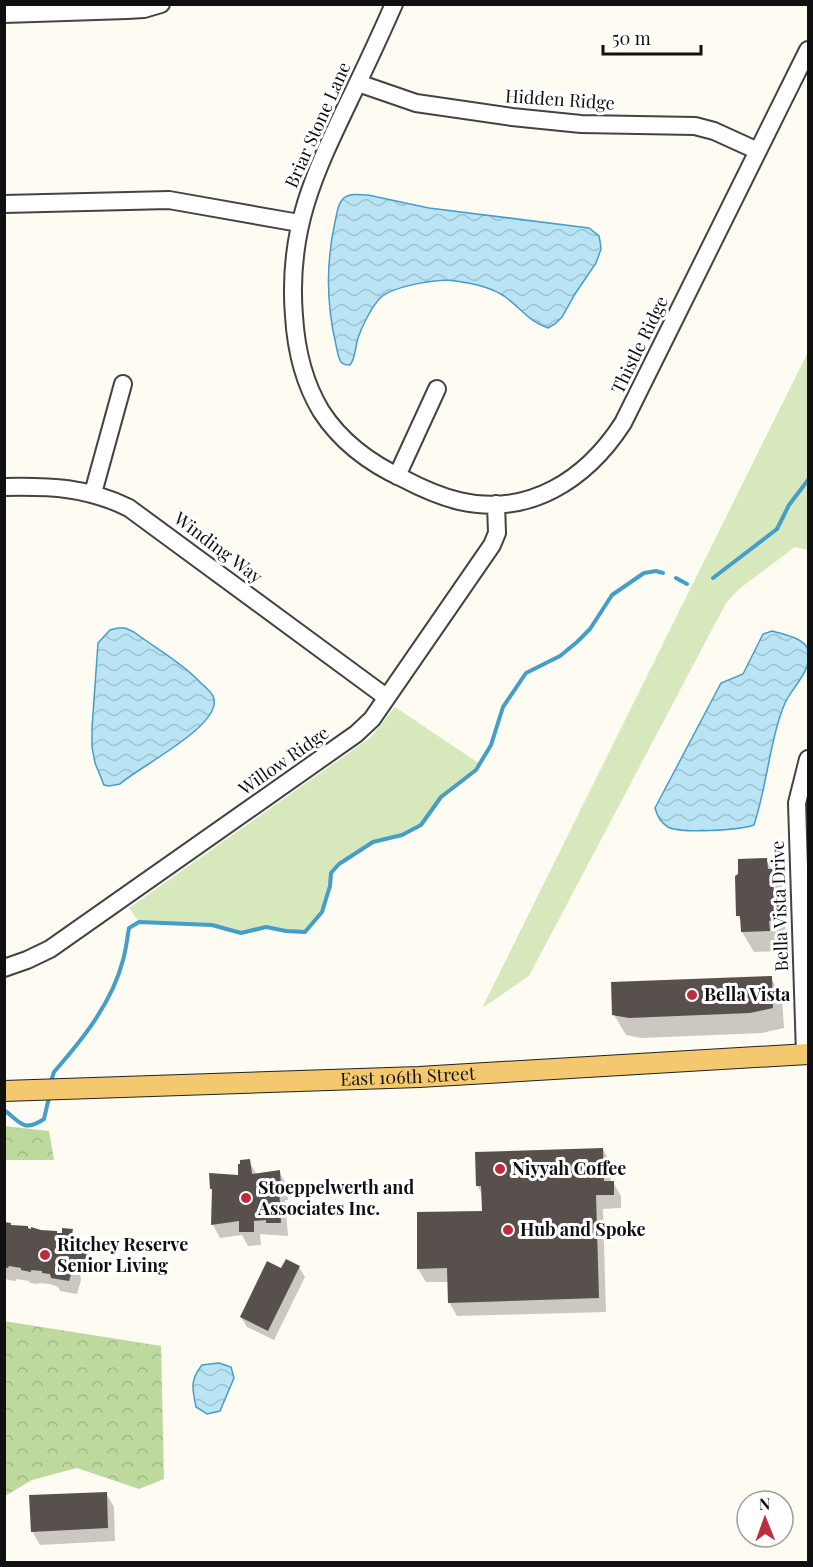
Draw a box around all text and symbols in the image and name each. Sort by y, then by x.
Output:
scale bar [603,18,700,56]
text: 50 m [612,26,651,50]
street label: Briar Stone Lane [279,58,356,191]
street label: Hidden Ridge [504,83,616,115]
street label: Thistle Ridge [605,292,673,397]
street label: Winding Way [169,505,268,588]
street label: Willow Ridge [233,720,333,801]
street label: Bella Vista Drive [765,840,793,972]
place label: Bella Vista [704,982,791,1006]
marker: Bella Vista [685,988,699,1002]
street label: East 106th Street [340,1061,477,1091]
place label: Niyyah Coffee [512,1156,626,1180]
marker: Niyyah Coffee [493,1162,507,1176]
place label: Stoeppelwerth and Associates Inc. [257,1175,414,1220]
marker: Stoeppelwerth and Associates Inc. [239,1191,253,1205]
place label: Hub and Spoke [520,1217,646,1241]
marker: Hub and Spoke [501,1223,515,1237]
place label: Ritchey Reserve Senior Living [57,1232,188,1277]
marker: Ritchey Reserve Senior Living [38,1248,52,1262]
north arrow [735,1489,795,1549]
text: N [759,1493,771,1514]

